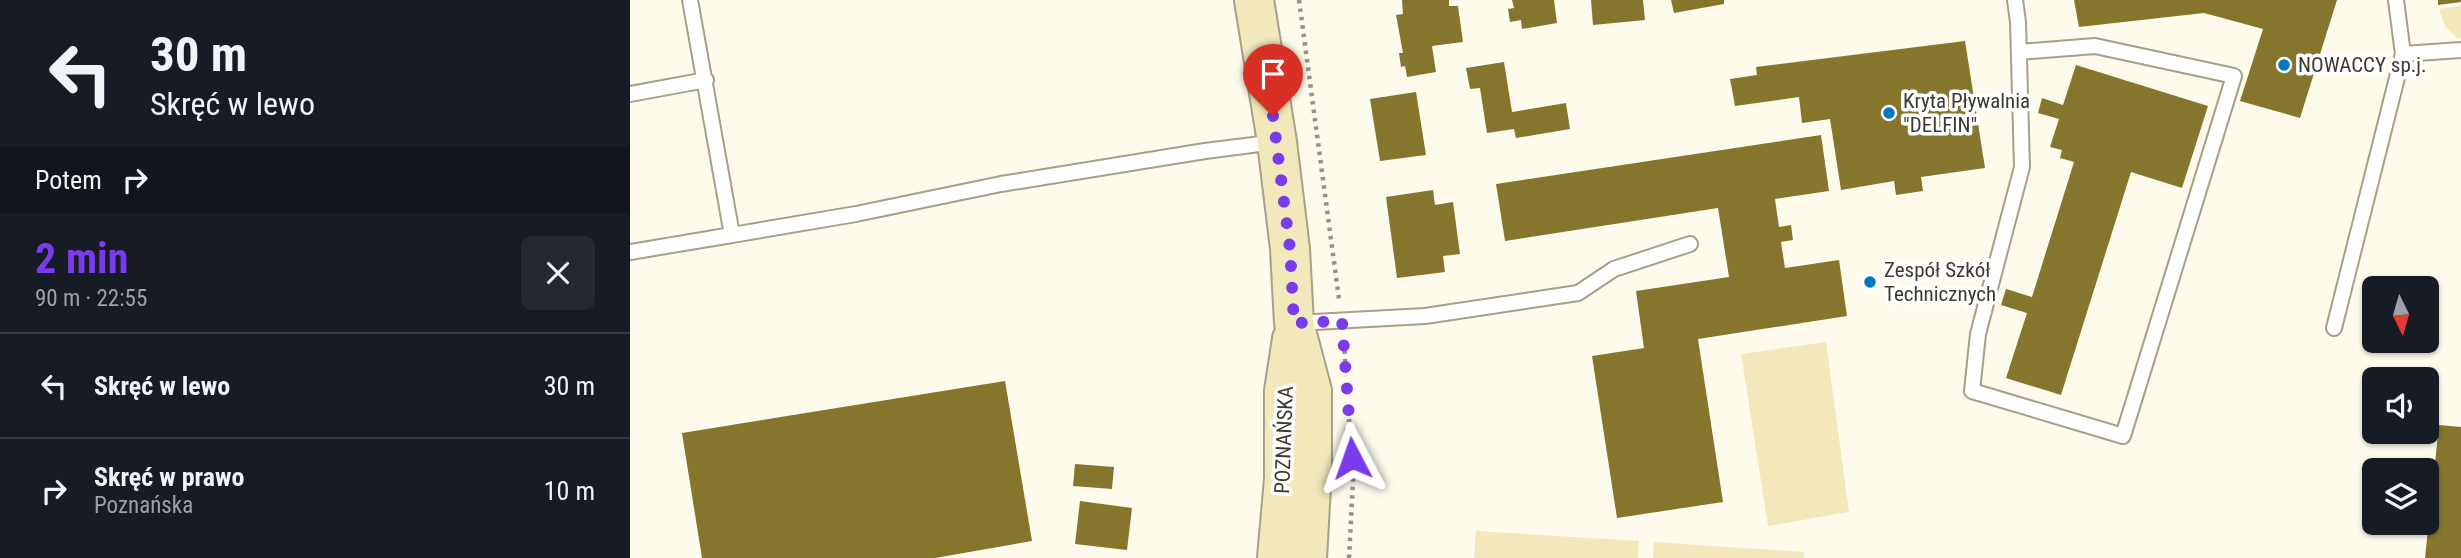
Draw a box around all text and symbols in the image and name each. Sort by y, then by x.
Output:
text: 30 m [150,26,247,83]
icon: left [35,28,126,119]
pin [1243,44,1303,116]
place label: NOWACCY sp.j. [2298,53,2427,77]
icon: arrive [1254,55,1292,93]
marker: NOWACCY sp.j. [2276,57,2292,73]
text: Skręć w lewo [150,85,315,123]
place label: Kryta Pływalnia "DELFIN" [1903,89,2030,137]
marker: Kryta Pływalnia "DELFIN" [1881,105,1897,121]
icon: right [116,161,154,199]
text: Potem [35,165,102,195]
text: 2 min [35,234,128,283]
button: close [521,236,595,310]
place label: Zespół Szkół Technicznych [1884,258,1996,306]
marker: Zespół Szkół Technicznych [1862,274,1878,290]
north arrow [2362,276,2440,354]
map controls [2362,276,2439,535]
text: 90 m · 22:55 [35,285,147,312]
icon: left [35,367,73,405]
button: sound [2362,367,2439,444]
text: Skręć w lewo [94,371,230,401]
text: 30 m [544,371,595,401]
street label: POZNAŃSKA [1270,386,1298,494]
position arrow [1315,421,1389,495]
button: layers [2362,458,2439,535]
text: Skręć w prawo [94,462,244,492]
icon: right [35,472,73,510]
text: 10 m [544,476,595,506]
text: Poznańska [94,492,193,519]

